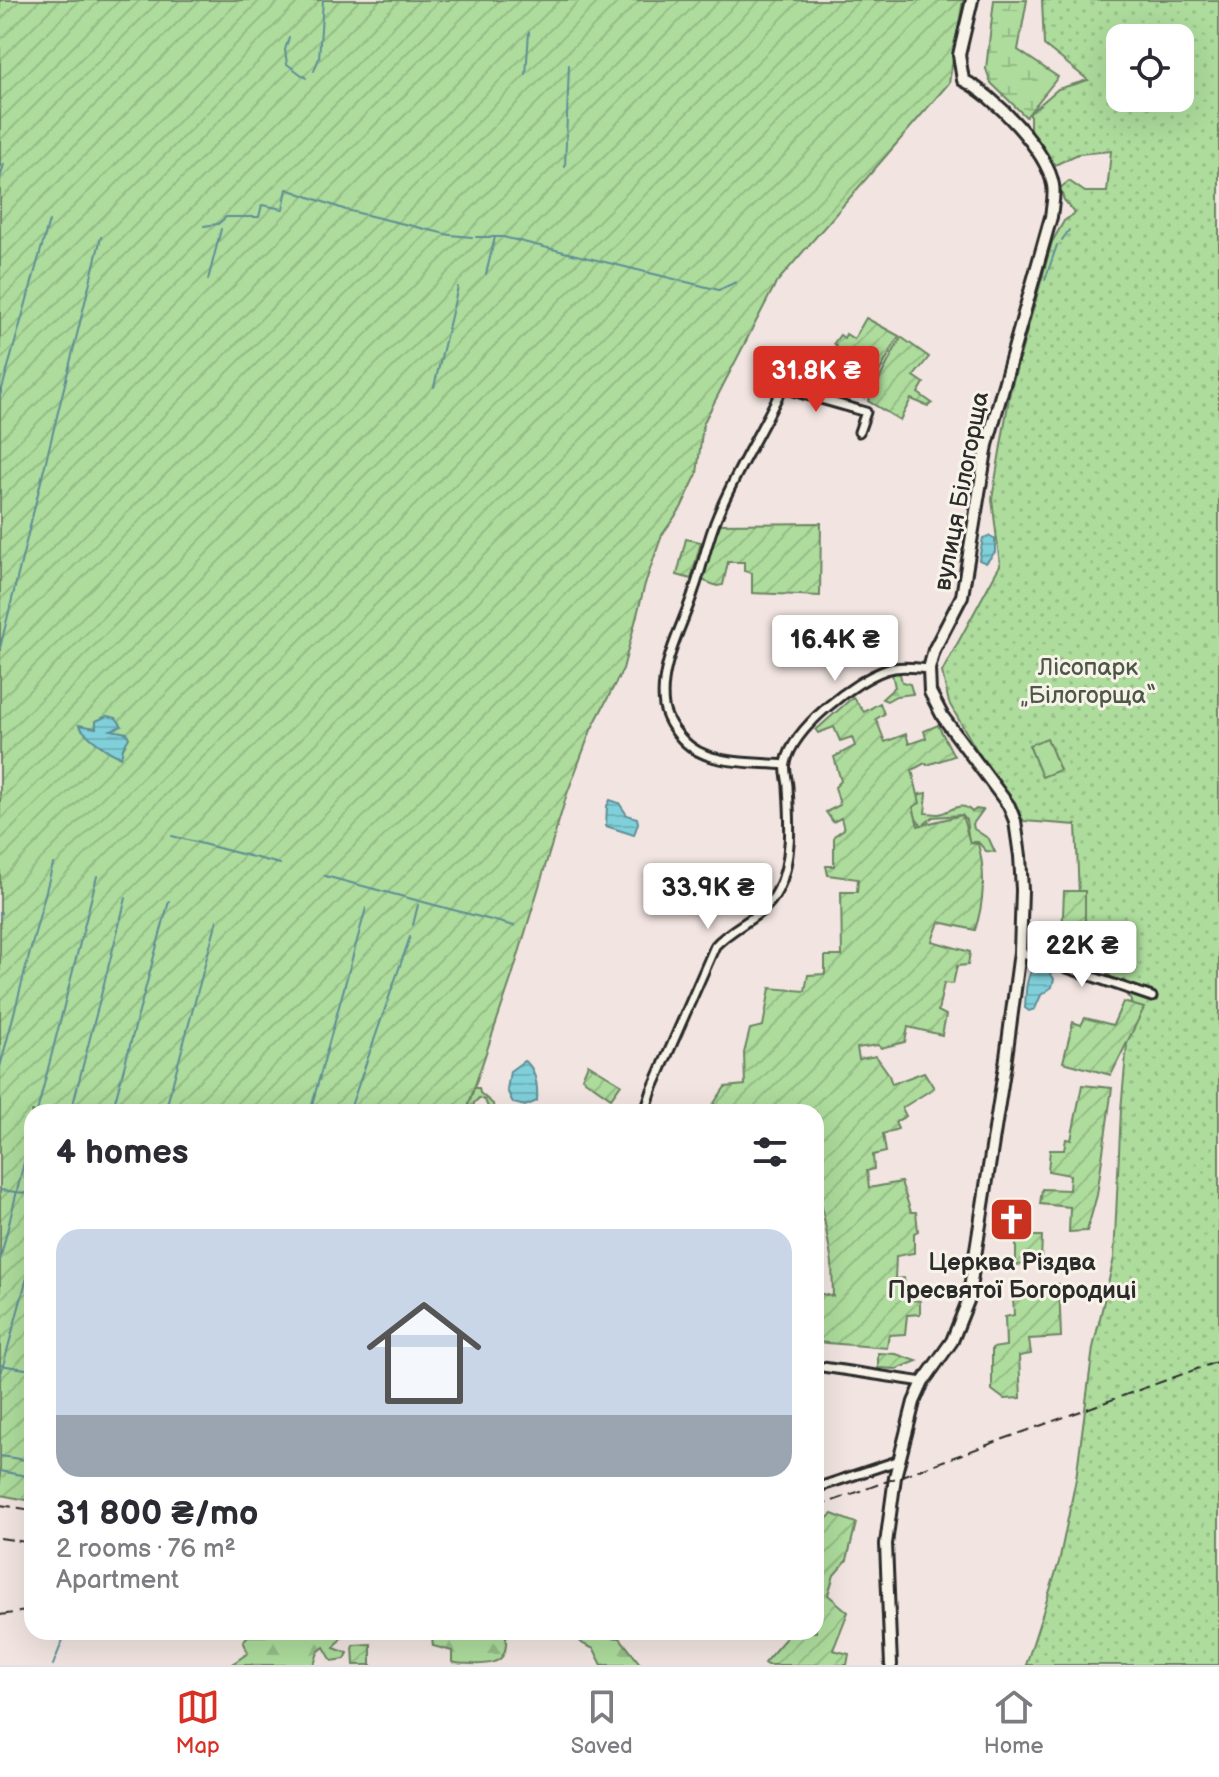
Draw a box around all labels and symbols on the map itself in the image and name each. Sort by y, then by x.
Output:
pin: 31.8K ₴ [742,346,890,414]
street label: вулиця Білогорща [928,389,995,593]
pin: 16.4K ₴ [761,615,909,683]
park label: Лісопарк „Білогорща“ [1020,653,1156,710]
pin: 33.9K ₴ [634,863,782,931]
pin: 22K ₴ [1026,921,1138,989]
church icon: Церква Різдва Пресвятої Богородиці [988,1196,1036,1244]
place label: Церква Різдва Пресвятої Богородиці [888,1248,1137,1305]

